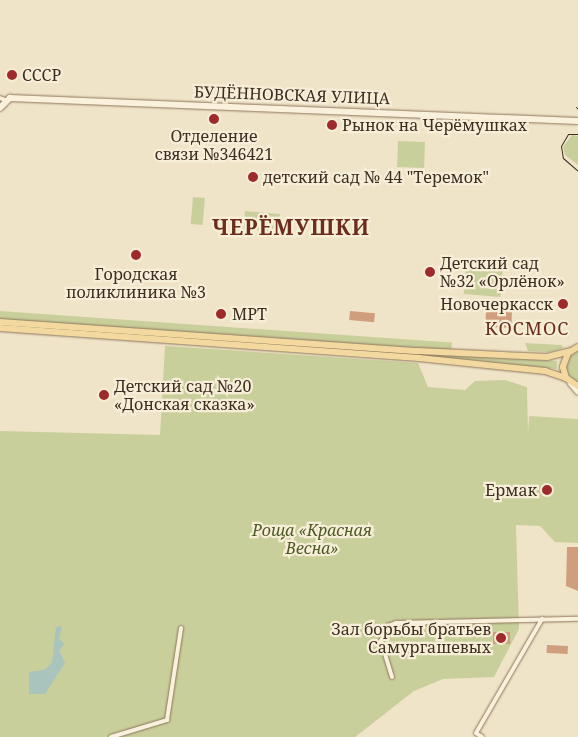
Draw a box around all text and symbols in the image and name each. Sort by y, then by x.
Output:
place label: СССР [22,65,61,85]
marker: СССР [6,69,18,81]
street label: БУДЁННОВСКАЯ УЛИЦА [194,82,390,108]
marker: Отделение связи №346421 [208,113,220,125]
place label: Рынок на Черёмушках [342,115,527,135]
marker: Рынок на Черёмушках [326,119,338,131]
place label: Отделение связи №346421 [155,126,273,164]
place label: детский сад № 44 "Теремок" [263,167,489,187]
marker: детский сад № 44 "Теремок" [247,171,259,183]
district label: ЧЕРЁМУШКИ [211,214,371,240]
marker: Городская поликлиника №3 [129,248,143,262]
place label: Детский сад №32 «Орлёнок» [440,253,565,291]
place label: Городская поликлиника №3 [66,264,206,302]
marker: Детский сад №32 «Орлёнок» [424,266,436,278]
place label: Новочеркасск [440,294,553,314]
marker: Новочеркасск [557,298,569,310]
place label: МРТ [232,304,267,324]
marker: МРТ [214,307,228,321]
district label: КОСМОС [484,317,570,339]
place label: Детский сад №20 «Донская сказка» [114,376,255,414]
marker: Детский сад №20 «Донская сказка» [98,389,110,401]
place label: Ермак [485,480,537,500]
marker: Ермак [541,484,553,496]
park label: Роща «Красная Весна» [252,520,372,558]
place label: Зал борьбы братьев Самургашевых [331,619,491,657]
marker: Зал борьбы братьев Самургашевых [495,632,507,644]

